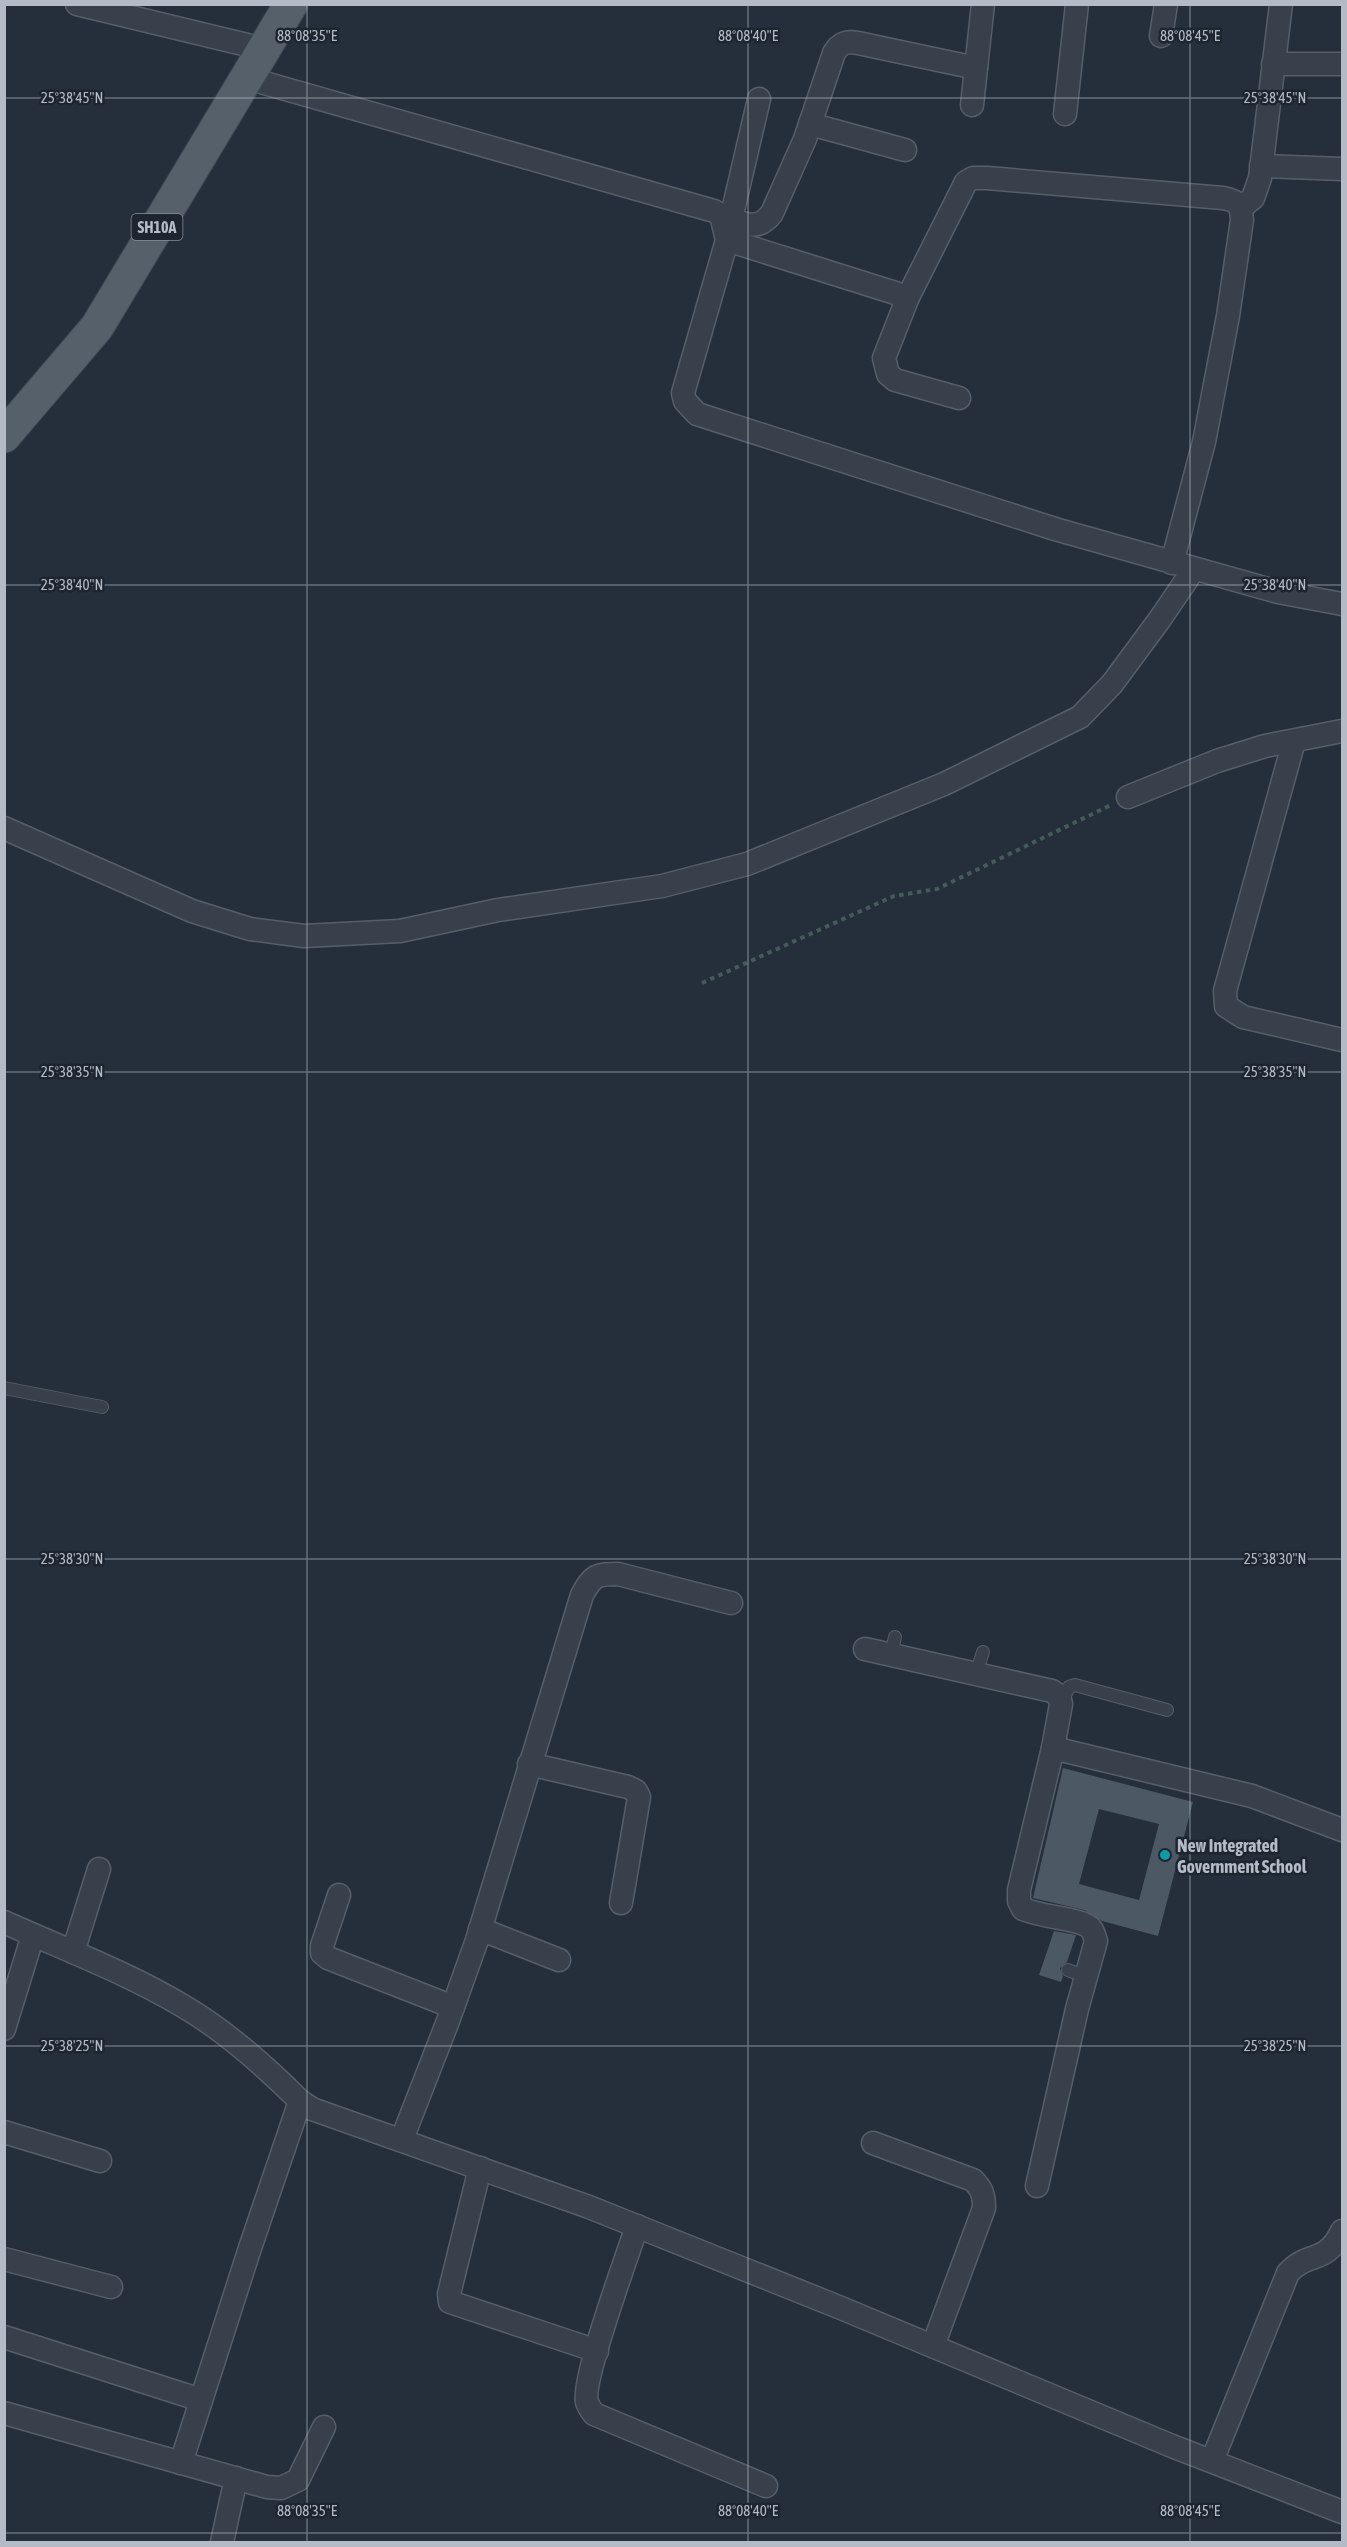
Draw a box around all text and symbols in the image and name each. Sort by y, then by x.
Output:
text: 88°08'35"E [277,27,338,44]
text: 88°08'40"E [718,27,779,44]
text: 88°08'45"E [1160,27,1221,44]
text: 25°38'45"N [41,89,103,106]
text: 25°38'45"N [1244,89,1306,106]
road number: SH10A [132,214,182,240]
text: 25°38'40"N [41,576,103,593]
text: 25°38'40"N [1244,576,1306,593]
text: 25°38'35"N [41,1063,103,1080]
text: 25°38'35"N [1244,1063,1306,1080]
text: 25°38'30"N [41,1550,103,1567]
text: 25°38'30"N [1244,1550,1306,1567]
place label: New Integrated Government School [1177,1835,1307,1877]
marker: New Integrated Government School [1158,1848,1172,1862]
text: 25°38'25"N [41,2037,103,2054]
text: 25°38'25"N [1244,2037,1306,2054]
text: 88°08'35"E [277,2502,338,2519]
text: 88°08'40"E [718,2502,779,2519]
text: 88°08'45"E [1160,2502,1221,2519]

